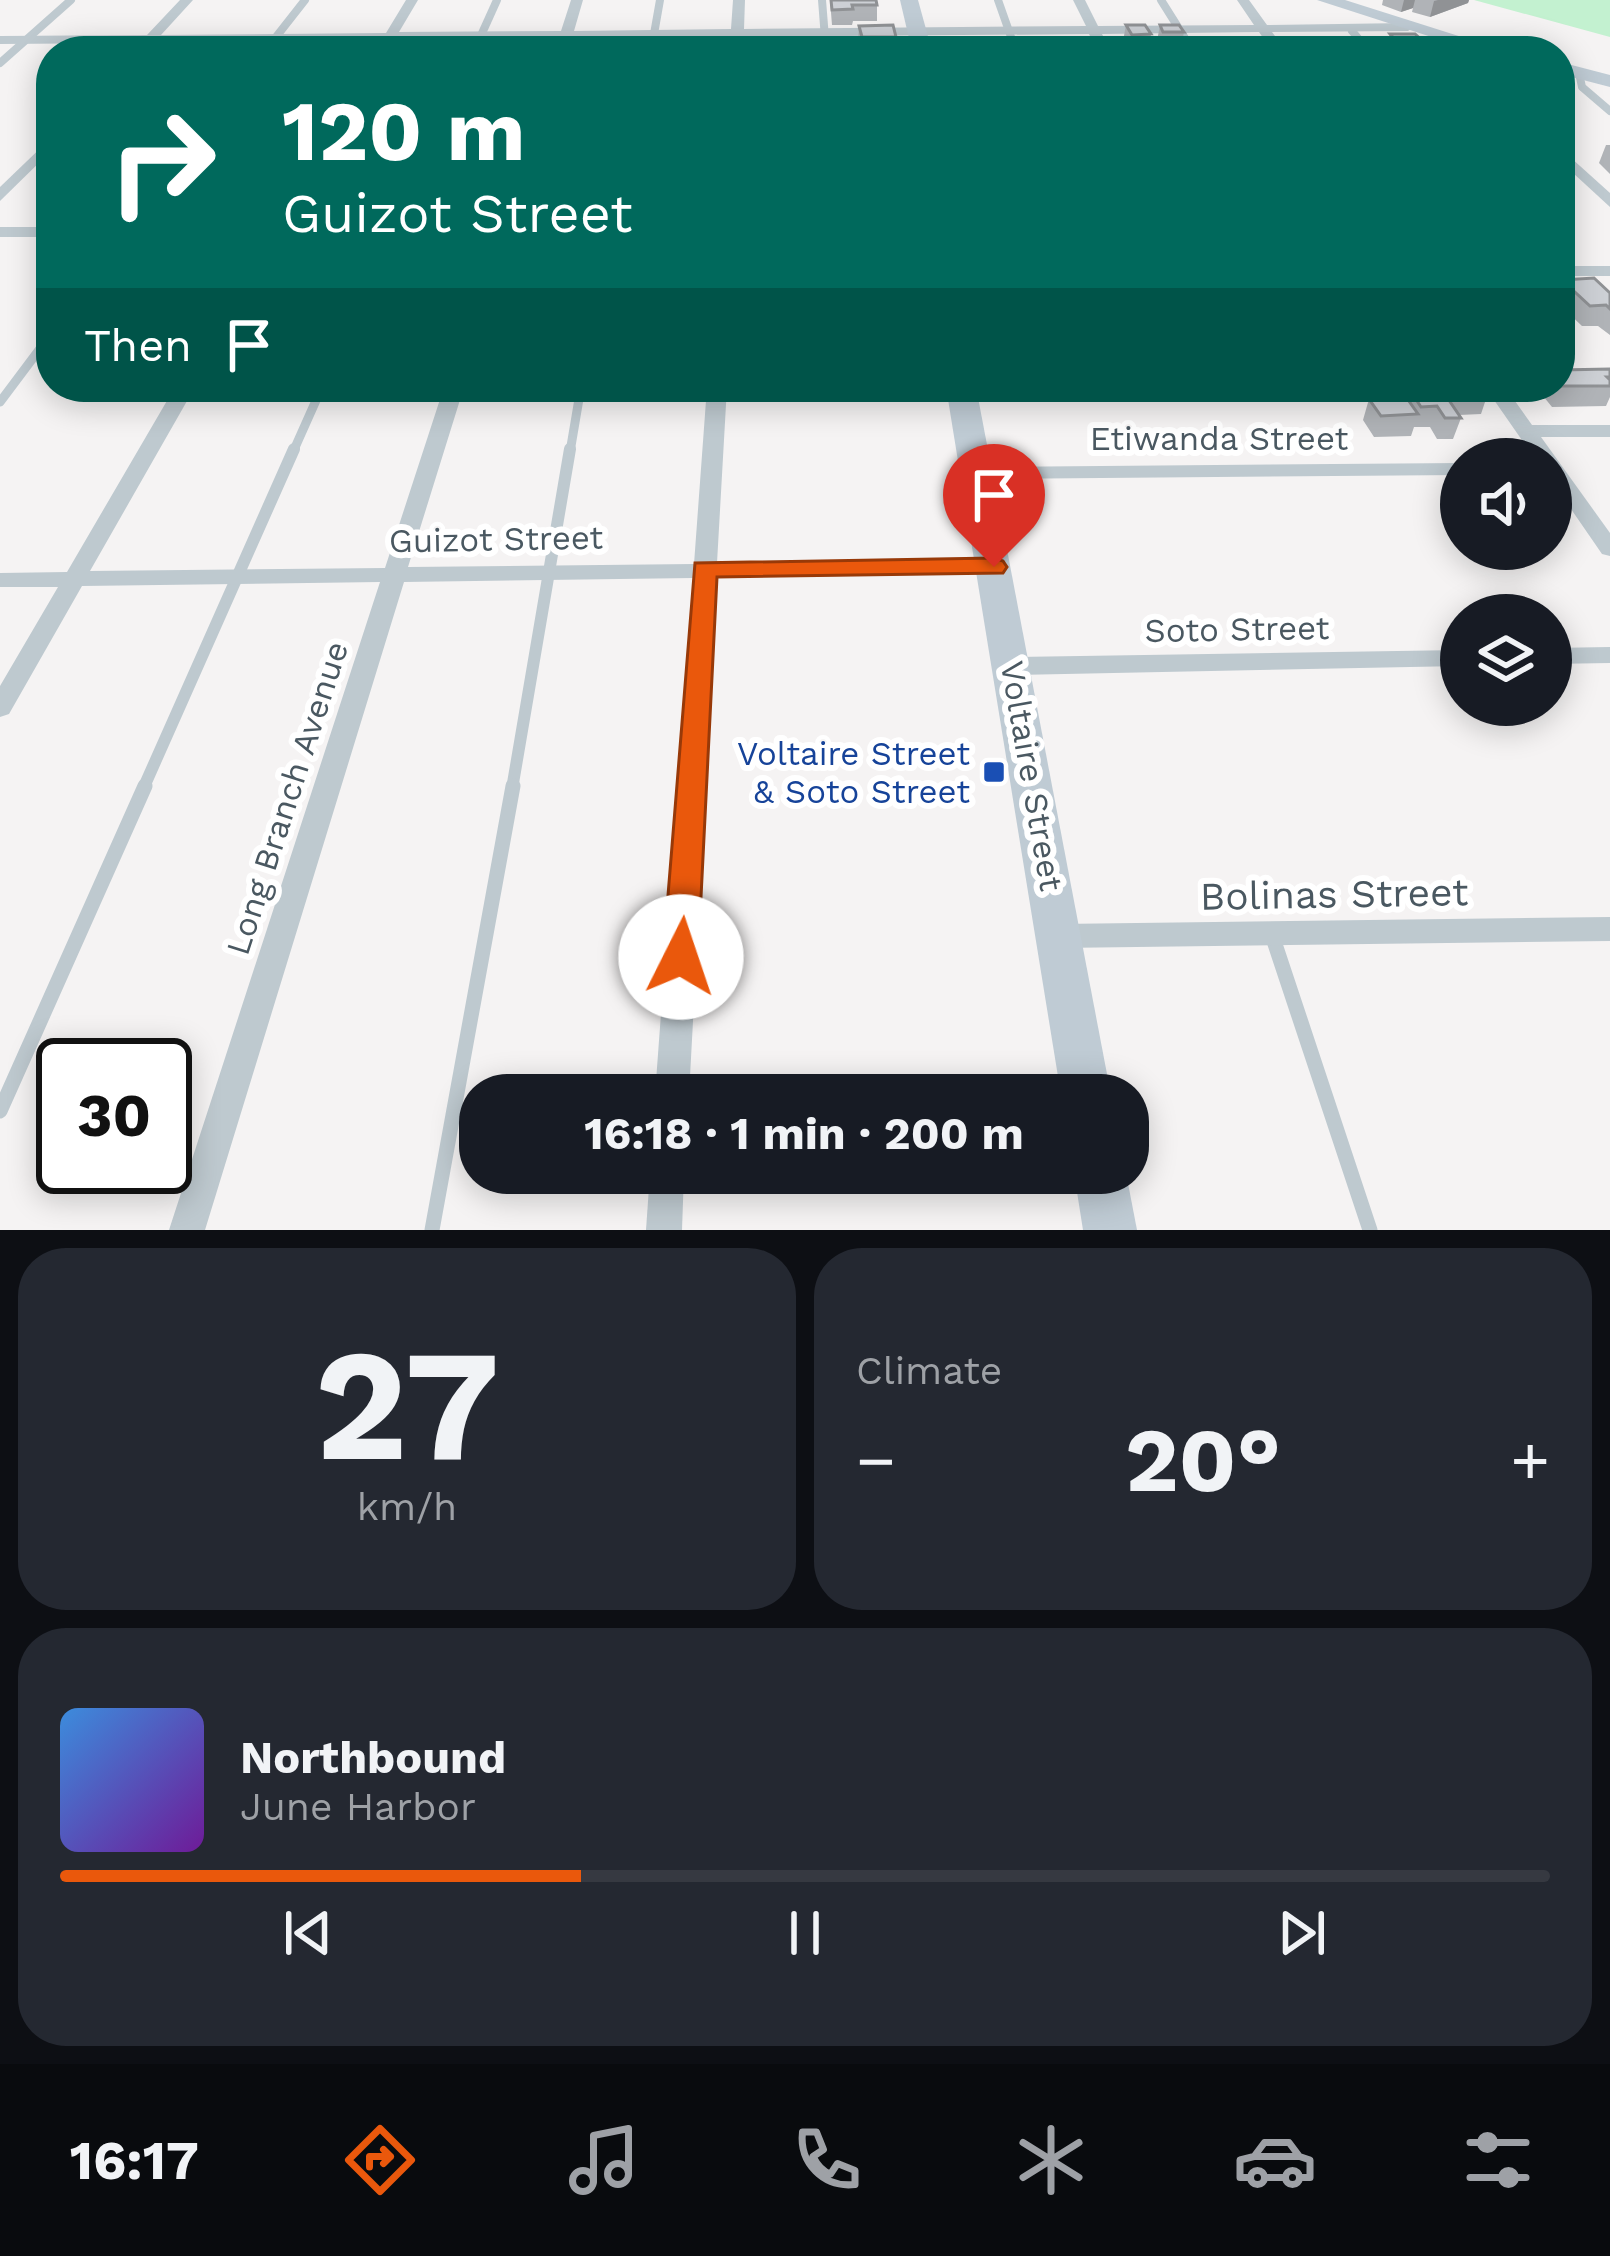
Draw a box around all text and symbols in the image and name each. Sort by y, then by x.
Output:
text: 120 m [282,82,525,180]
icon: right [84,84,240,240]
text: Guizot Street [282,182,633,245]
icon: arrive [216,312,282,378]
text: Then [84,319,192,372]
street label: Etiwanda Street [1090,419,1348,458]
map controls [1440,438,1572,726]
button: sound [1440,438,1572,570]
pin [943,444,1045,567]
icon: arrive [961,462,1027,528]
street label: Guizot Street [389,518,604,560]
button: layers [1440,594,1572,726]
street label: Soto Street [1144,608,1330,650]
street label: Long Branch Avenue [218,636,356,960]
street label: Voltaire Street [993,658,1071,894]
place label: Voltaire Street & Soto Street [737,734,970,811]
marker: Voltaire Street & Soto Street [981,759,1007,785]
street label: Bolinas Street [1199,869,1469,919]
position arrow [618,894,744,1020]
speed limit sign: 30 [36,1038,192,1194]
text: 16:18 · 1 min · 200 m [584,1107,1024,1160]
text: 27 [315,1314,500,1497]
text: Climate [856,1348,1002,1393]
text: 20° [1125,1407,1281,1513]
text: − [856,1422,896,1499]
text: + [1510,1422,1550,1499]
text: km/h [357,1484,457,1529]
text: Northbound [240,1731,506,1784]
text: June Harbor [240,1784,476,1829]
icon: previous [275,1900,341,1966]
icon: pause [772,1900,838,1966]
icon: next [1269,1900,1335,1966]
icon: directions [338,2118,422,2202]
icon: music [562,2118,646,2202]
icon: phone [785,2118,869,2202]
icon: climate [1009,2118,1093,2202]
icon: car [1233,2118,1317,2202]
icon: filters [1456,2118,1540,2202]
text: 16:17 [70,2129,199,2192]

